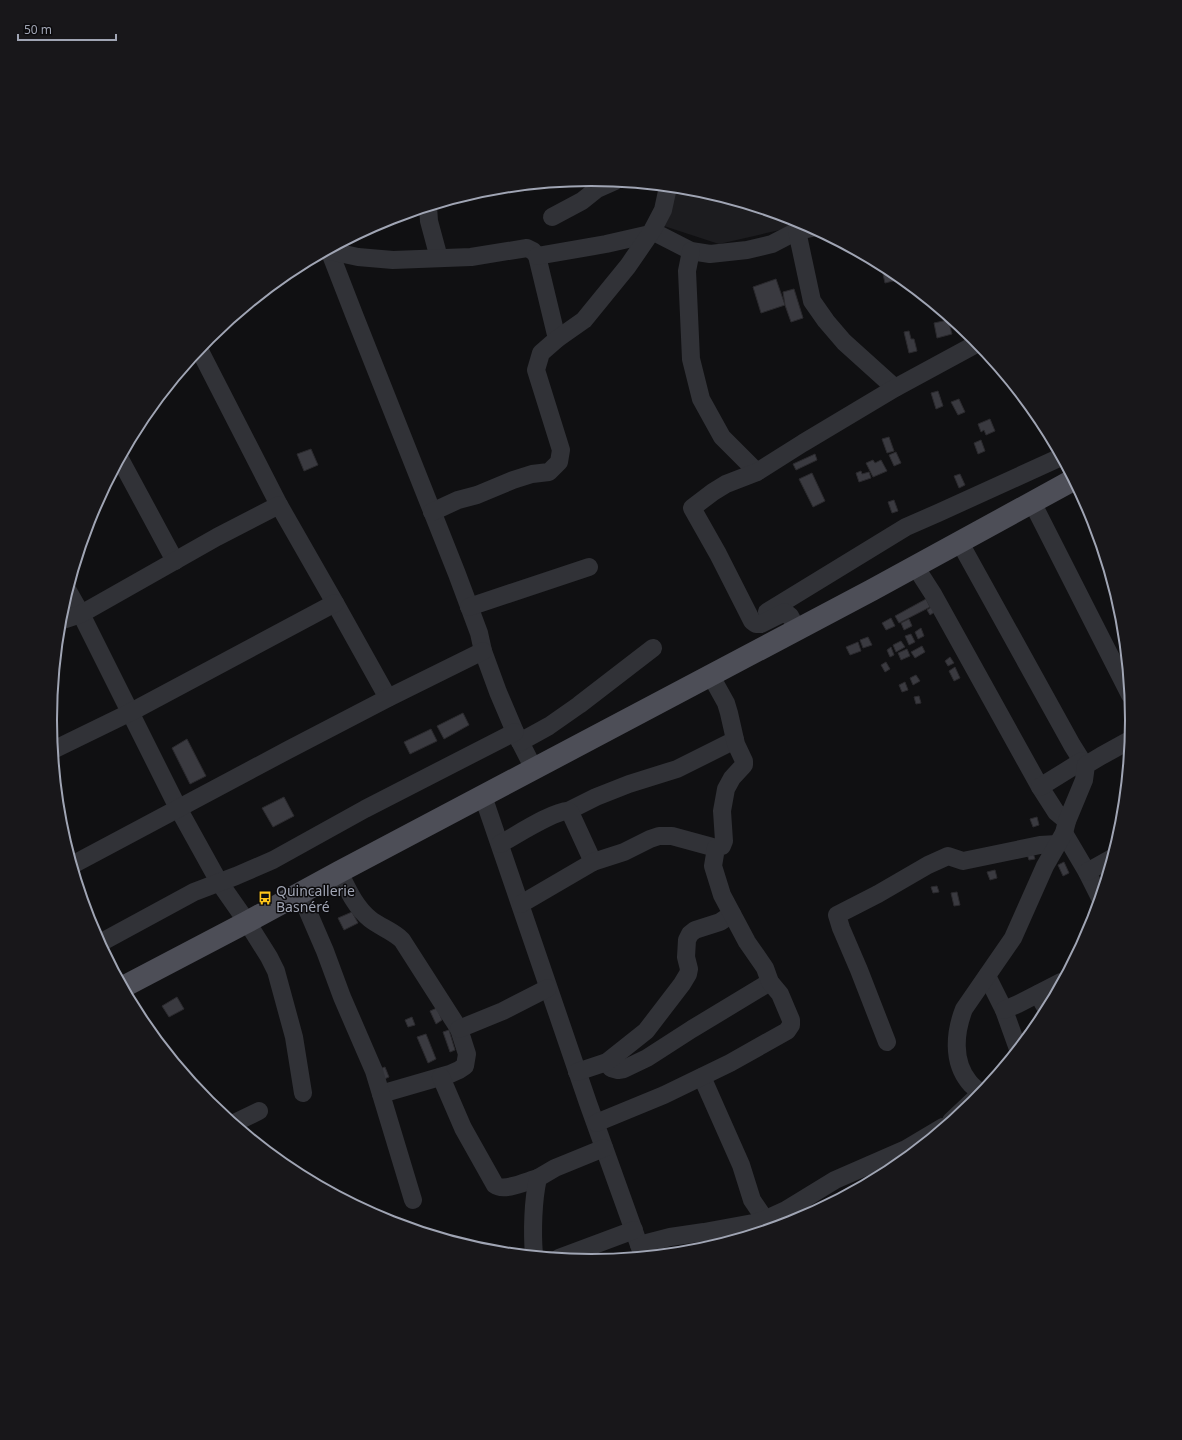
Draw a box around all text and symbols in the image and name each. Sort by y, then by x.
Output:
scale bar [18,16,116,42]
text: 50 m [24,21,52,38]
place label: Quincallerie Basnéré [276,881,355,916]
bus stop icon: Quincallerie Basnéré [257,890,273,906]

